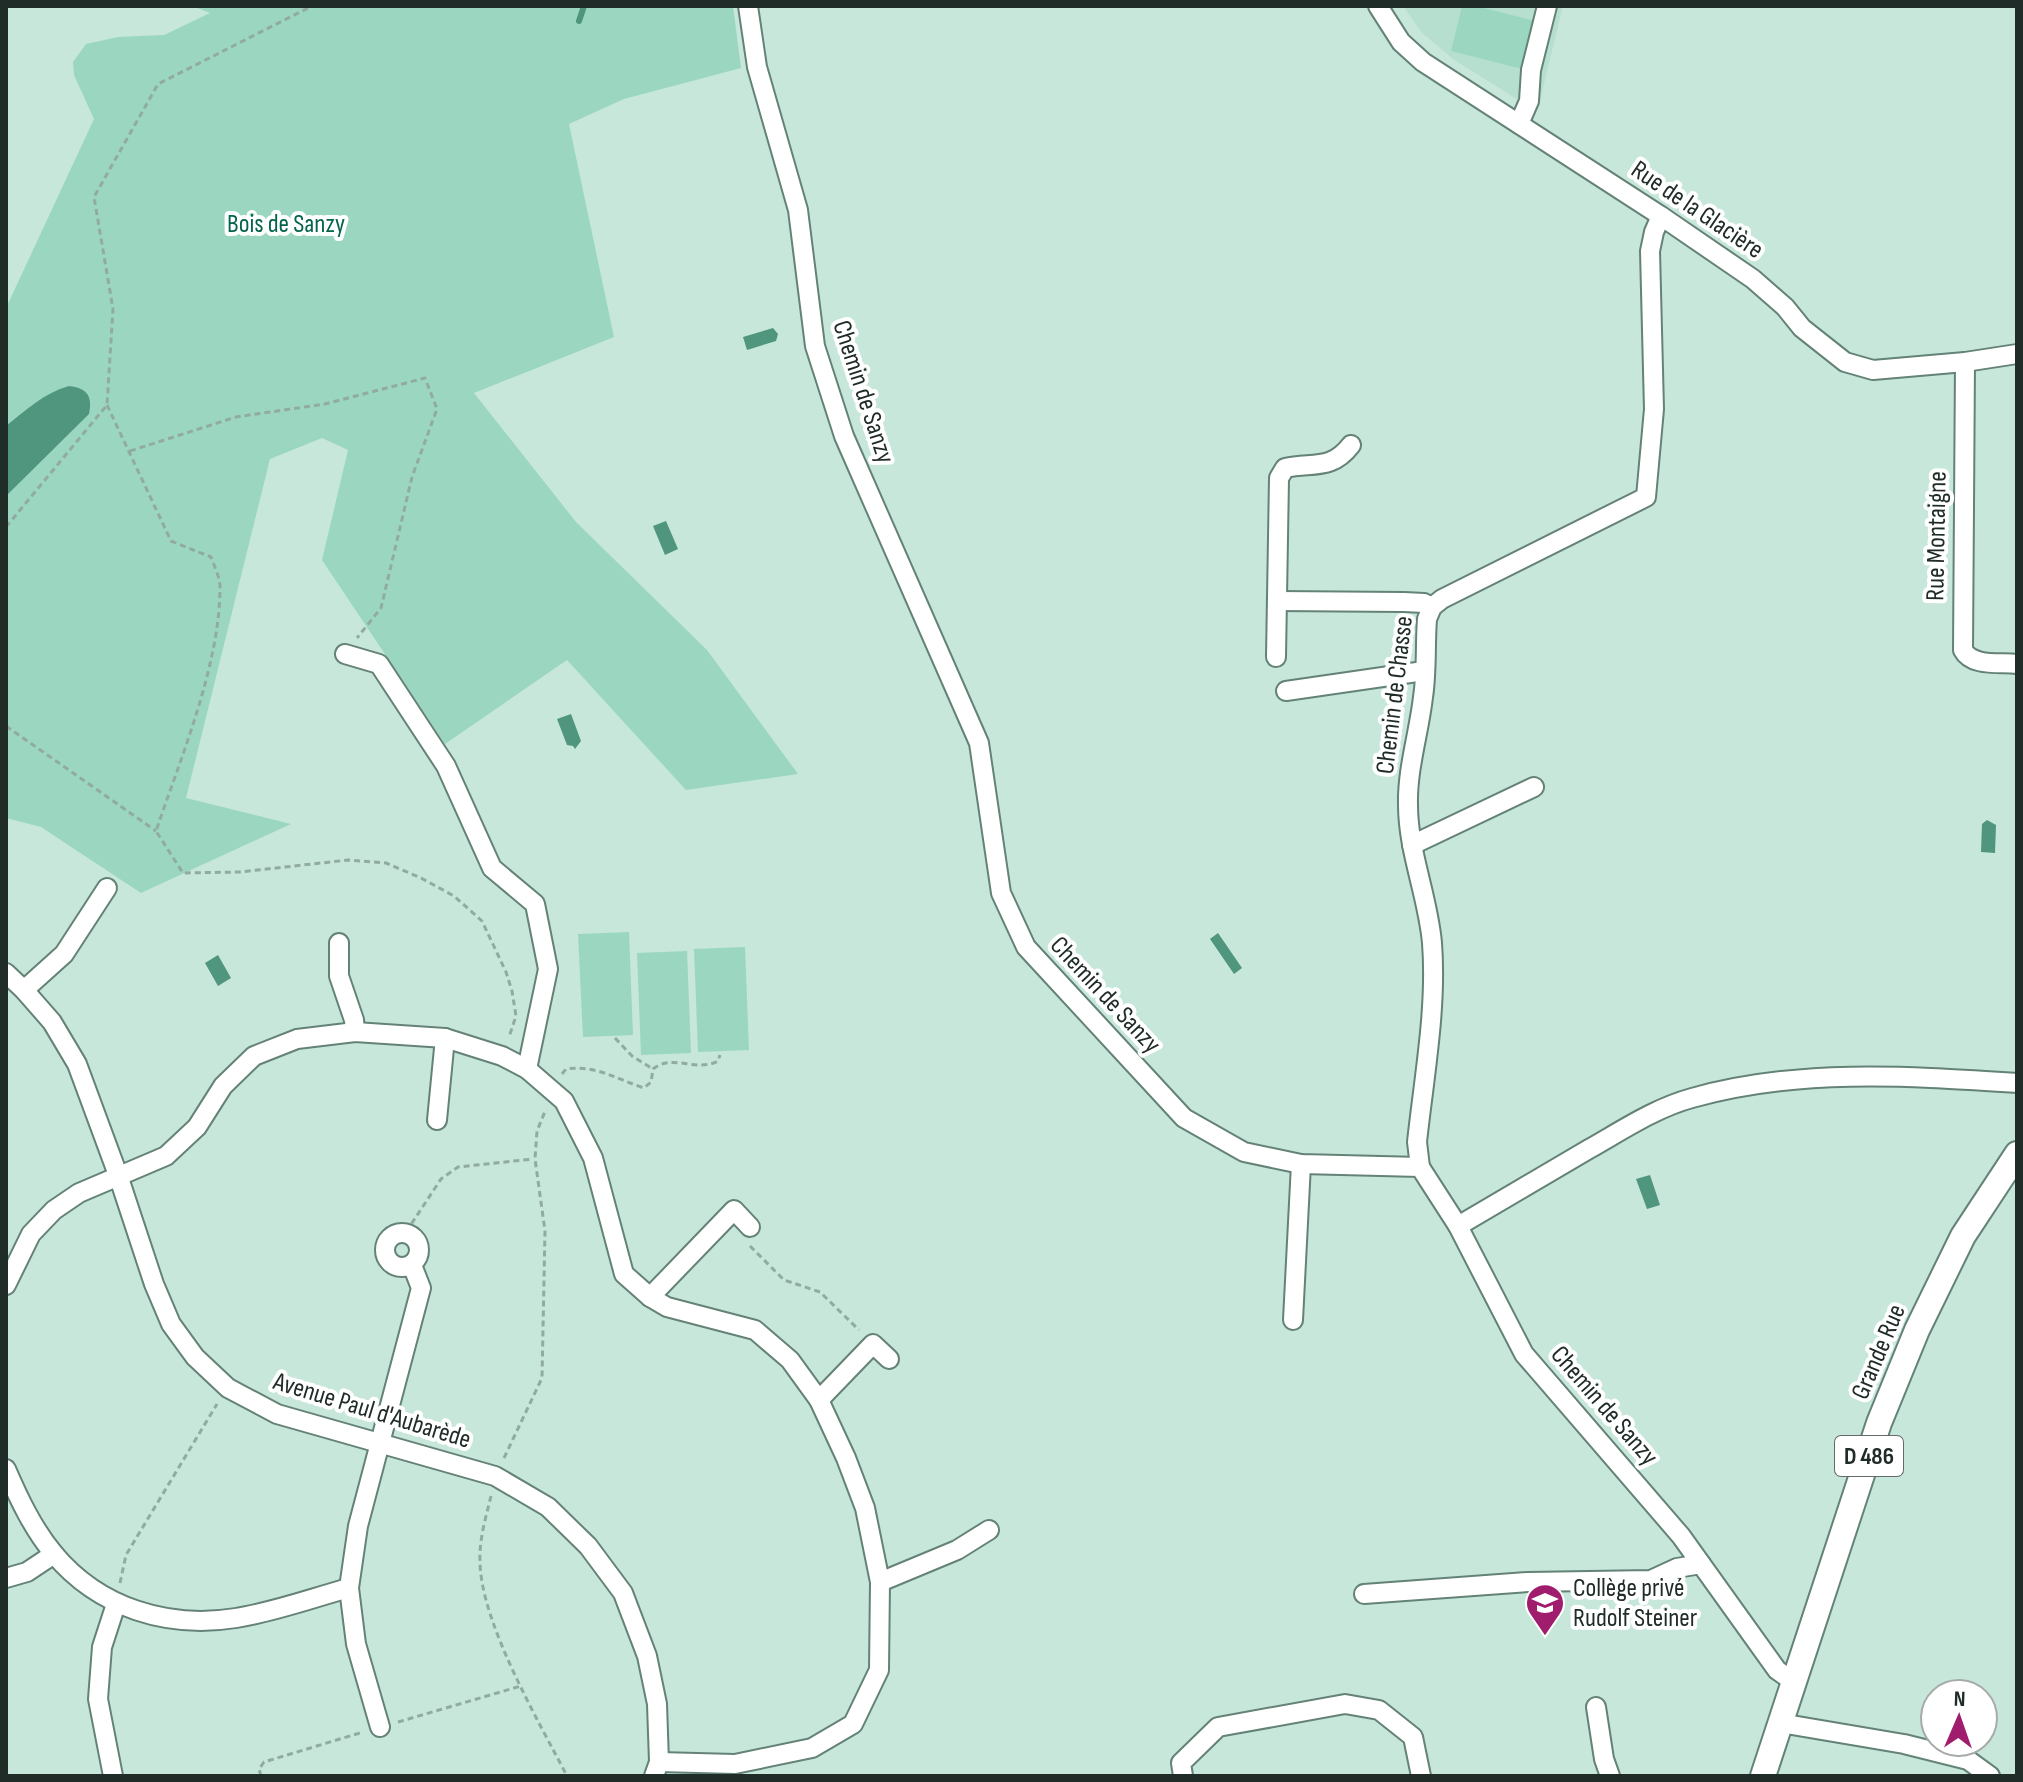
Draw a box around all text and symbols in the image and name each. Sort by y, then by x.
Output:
street label: Rue de la Glacière [1625,154,1769,266]
park label: Bois de Sanzy [227,209,345,240]
street label: Chemin de Sanzy [825,317,901,467]
street label: Rue Montaigne [1920,471,1954,601]
street label: Chemin de Chasse [1370,614,1420,776]
street label: Chemin de Sanzy [1043,930,1167,1060]
street label: Grande Rue [1845,1300,1913,1404]
street label: Chemin de Sanzy [1544,1340,1664,1472]
street label: Avenue Paul d'Aubarède [269,1366,474,1456]
road number: D 486 [1835,1436,1903,1476]
place label: Collège privé Rudolf Steiner [1573,1573,1698,1634]
school or university icon: Collège privé Rudolf Steiner [1524,1582,1566,1637]
north arrow [1919,1678,1999,1758]
text: N [1953,1686,1966,1713]

